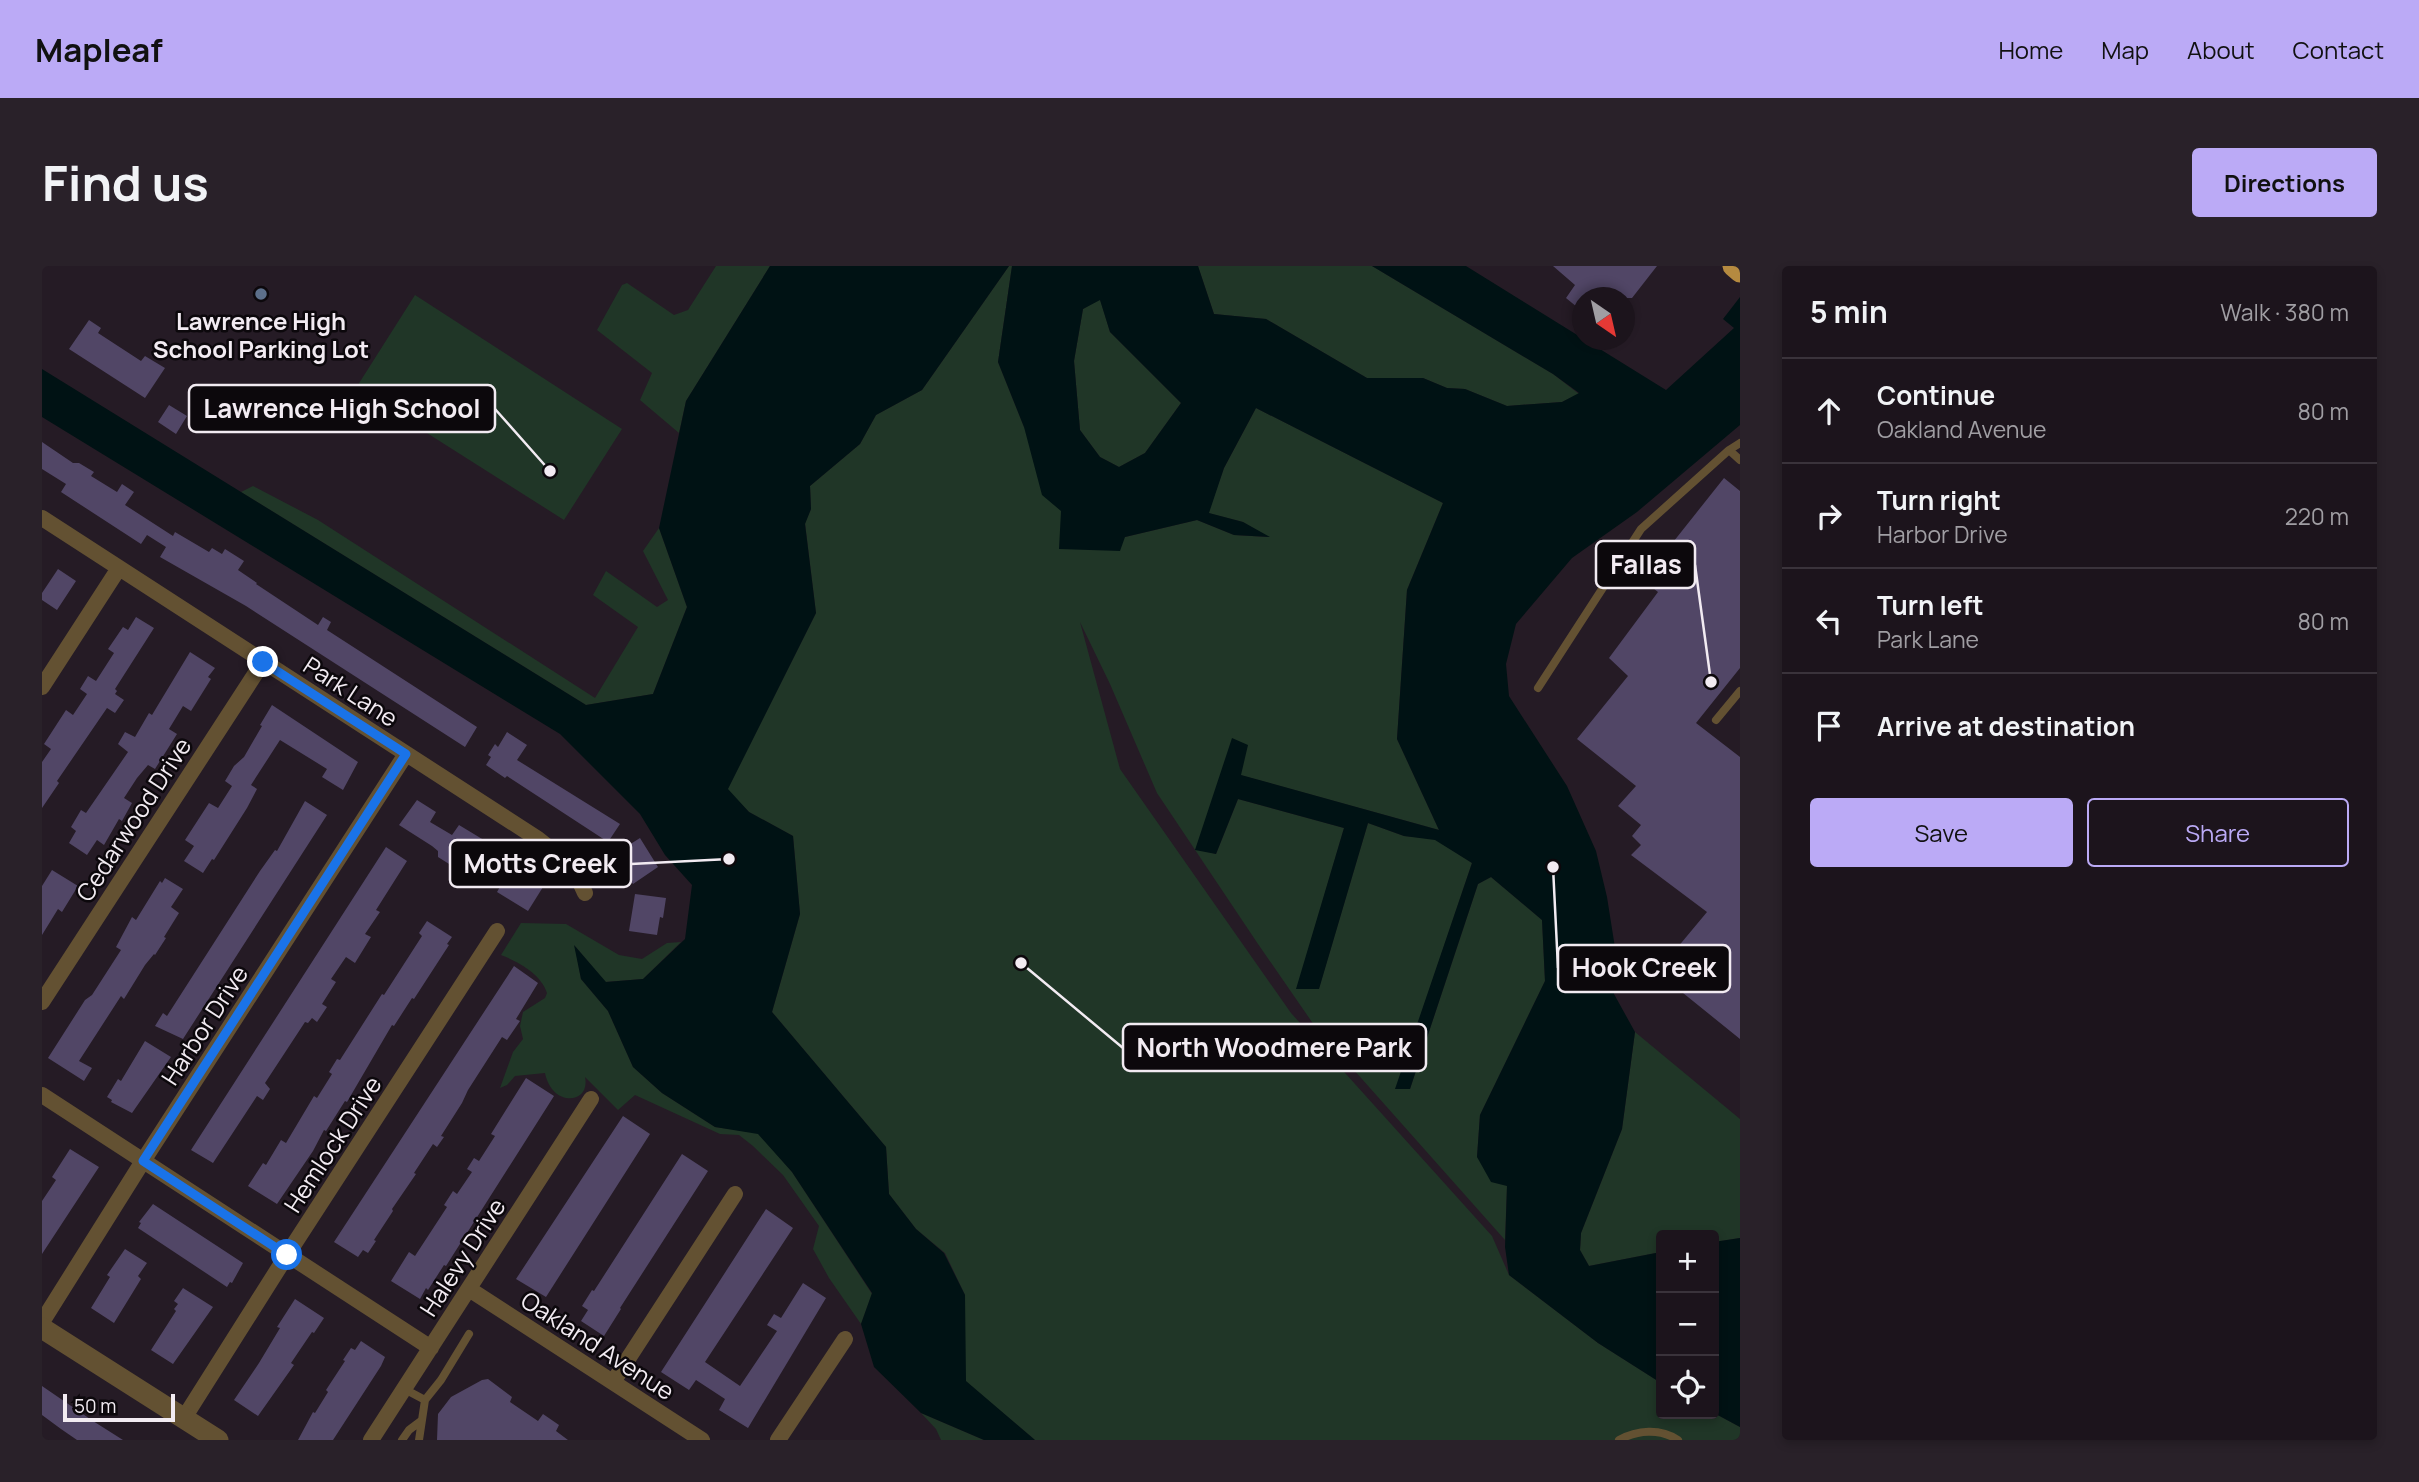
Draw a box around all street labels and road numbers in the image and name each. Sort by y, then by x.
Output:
street label: Park Lane [297,648,405,734]
street label: Cedarwood Drive [68,731,198,907]
street label: Harbor Drive [153,959,255,1091]
street label: Hemlock Drive [276,1069,388,1219]
street label: Halevy Drive [412,1192,512,1322]
street label: Oakland Avenue [515,1283,681,1407]

